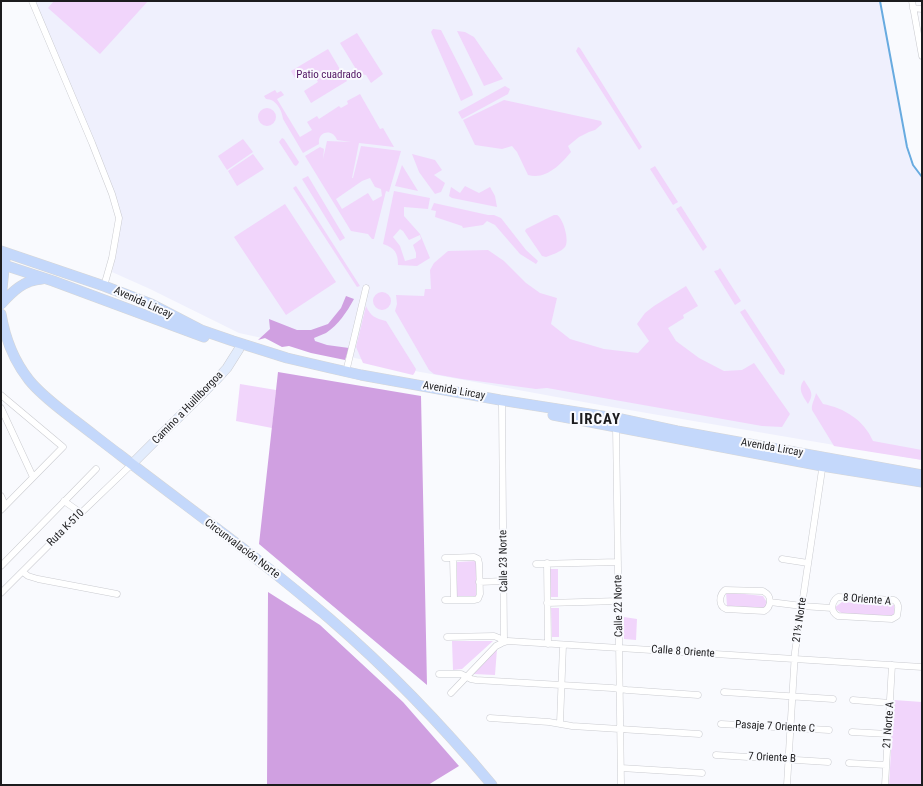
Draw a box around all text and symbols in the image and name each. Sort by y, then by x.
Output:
park label: Patio cuadrado [296,68,362,82]
street label: Avenida Lircay [112,284,174,322]
street label: Camino a Huilliborgoa [150,369,226,447]
street label: Avenida Lircay [422,379,486,403]
district label: LIRCAY [571,411,621,429]
street label: Avenida Lircay [740,436,804,460]
street label: Ruta K-510 [45,507,87,549]
street label: Circunvalación Norte [202,516,282,582]
street label: Calle 23 Norte [497,530,511,592]
street label: Calle 22 Norte [612,575,626,637]
street label: 8 Oriente A [842,591,892,609]
street label: 21½ Norte [790,597,810,643]
street label: Calle 8 Oriente [651,643,715,661]
street label: 21 Norte A [881,701,897,749]
street label: Pasaje 7 Oriente C [735,718,815,736]
street label: 7 Oriente B [748,750,796,766]

